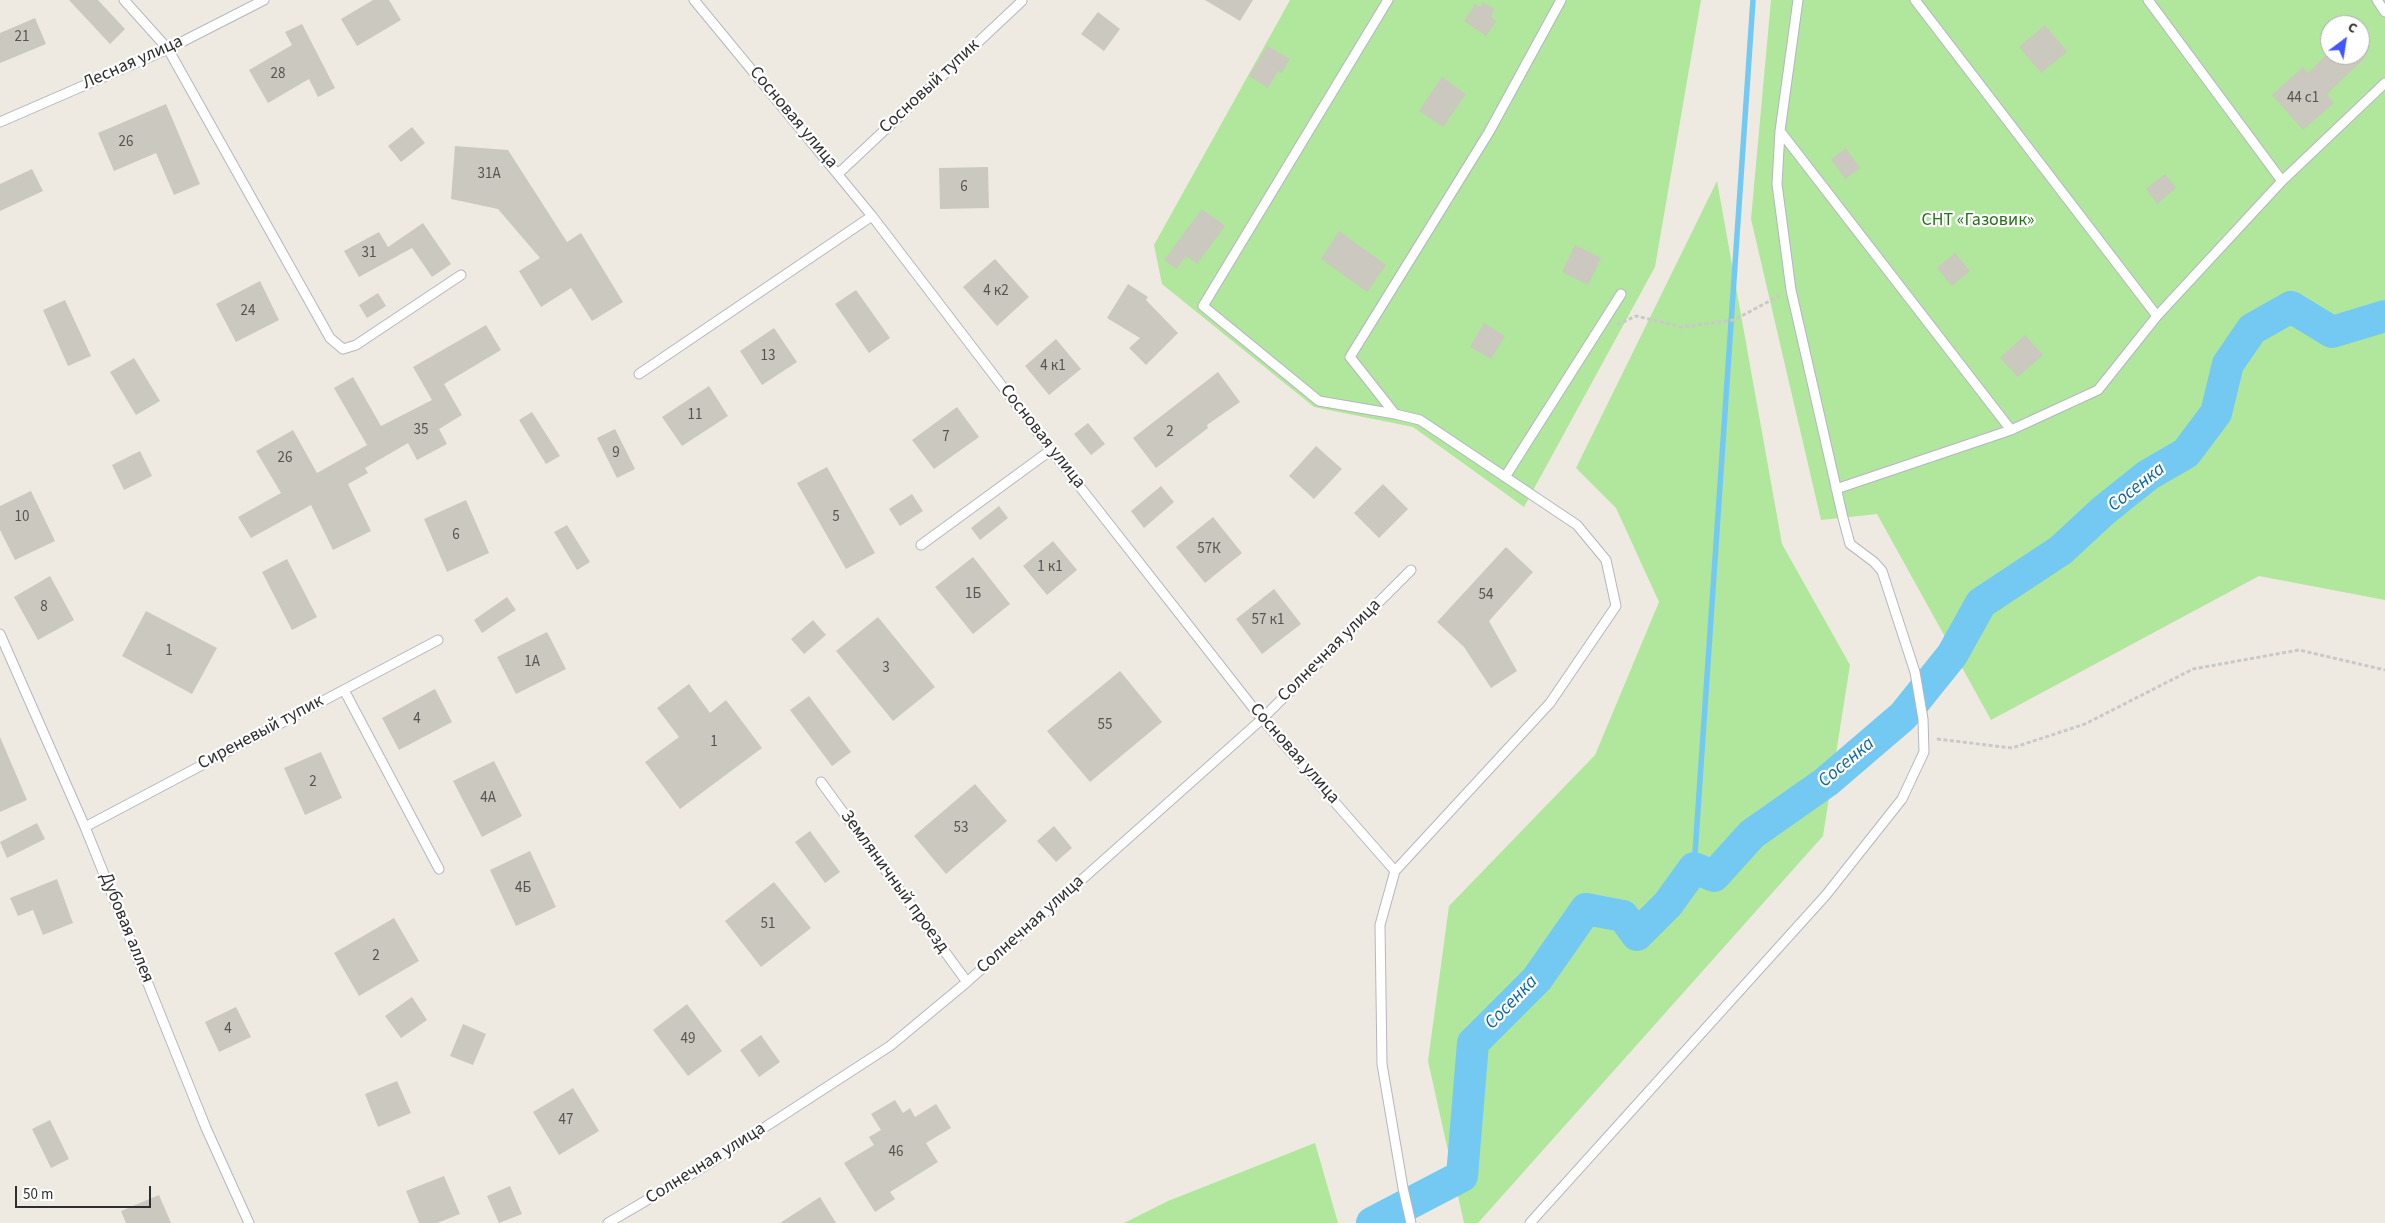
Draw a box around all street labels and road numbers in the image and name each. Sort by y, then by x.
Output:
street label: Лесная улица [79,31,187,95]
street label: Сосновый тупик [876,35,984,139]
street label: Сосновая улица [744,63,842,173]
street label: Сосновая улица [995,381,1089,493]
street label: Солнечная улица [1274,595,1386,707]
street label: Сиреневый тупик [194,691,328,775]
street label: Сосновая улица [1244,699,1344,809]
street label: Земляничный проезд [835,806,953,958]
street label: Дубовая аллея [94,870,158,986]
street label: Солнечная улица [973,871,1089,979]
street label: Солнечная улица [642,1119,770,1209]

